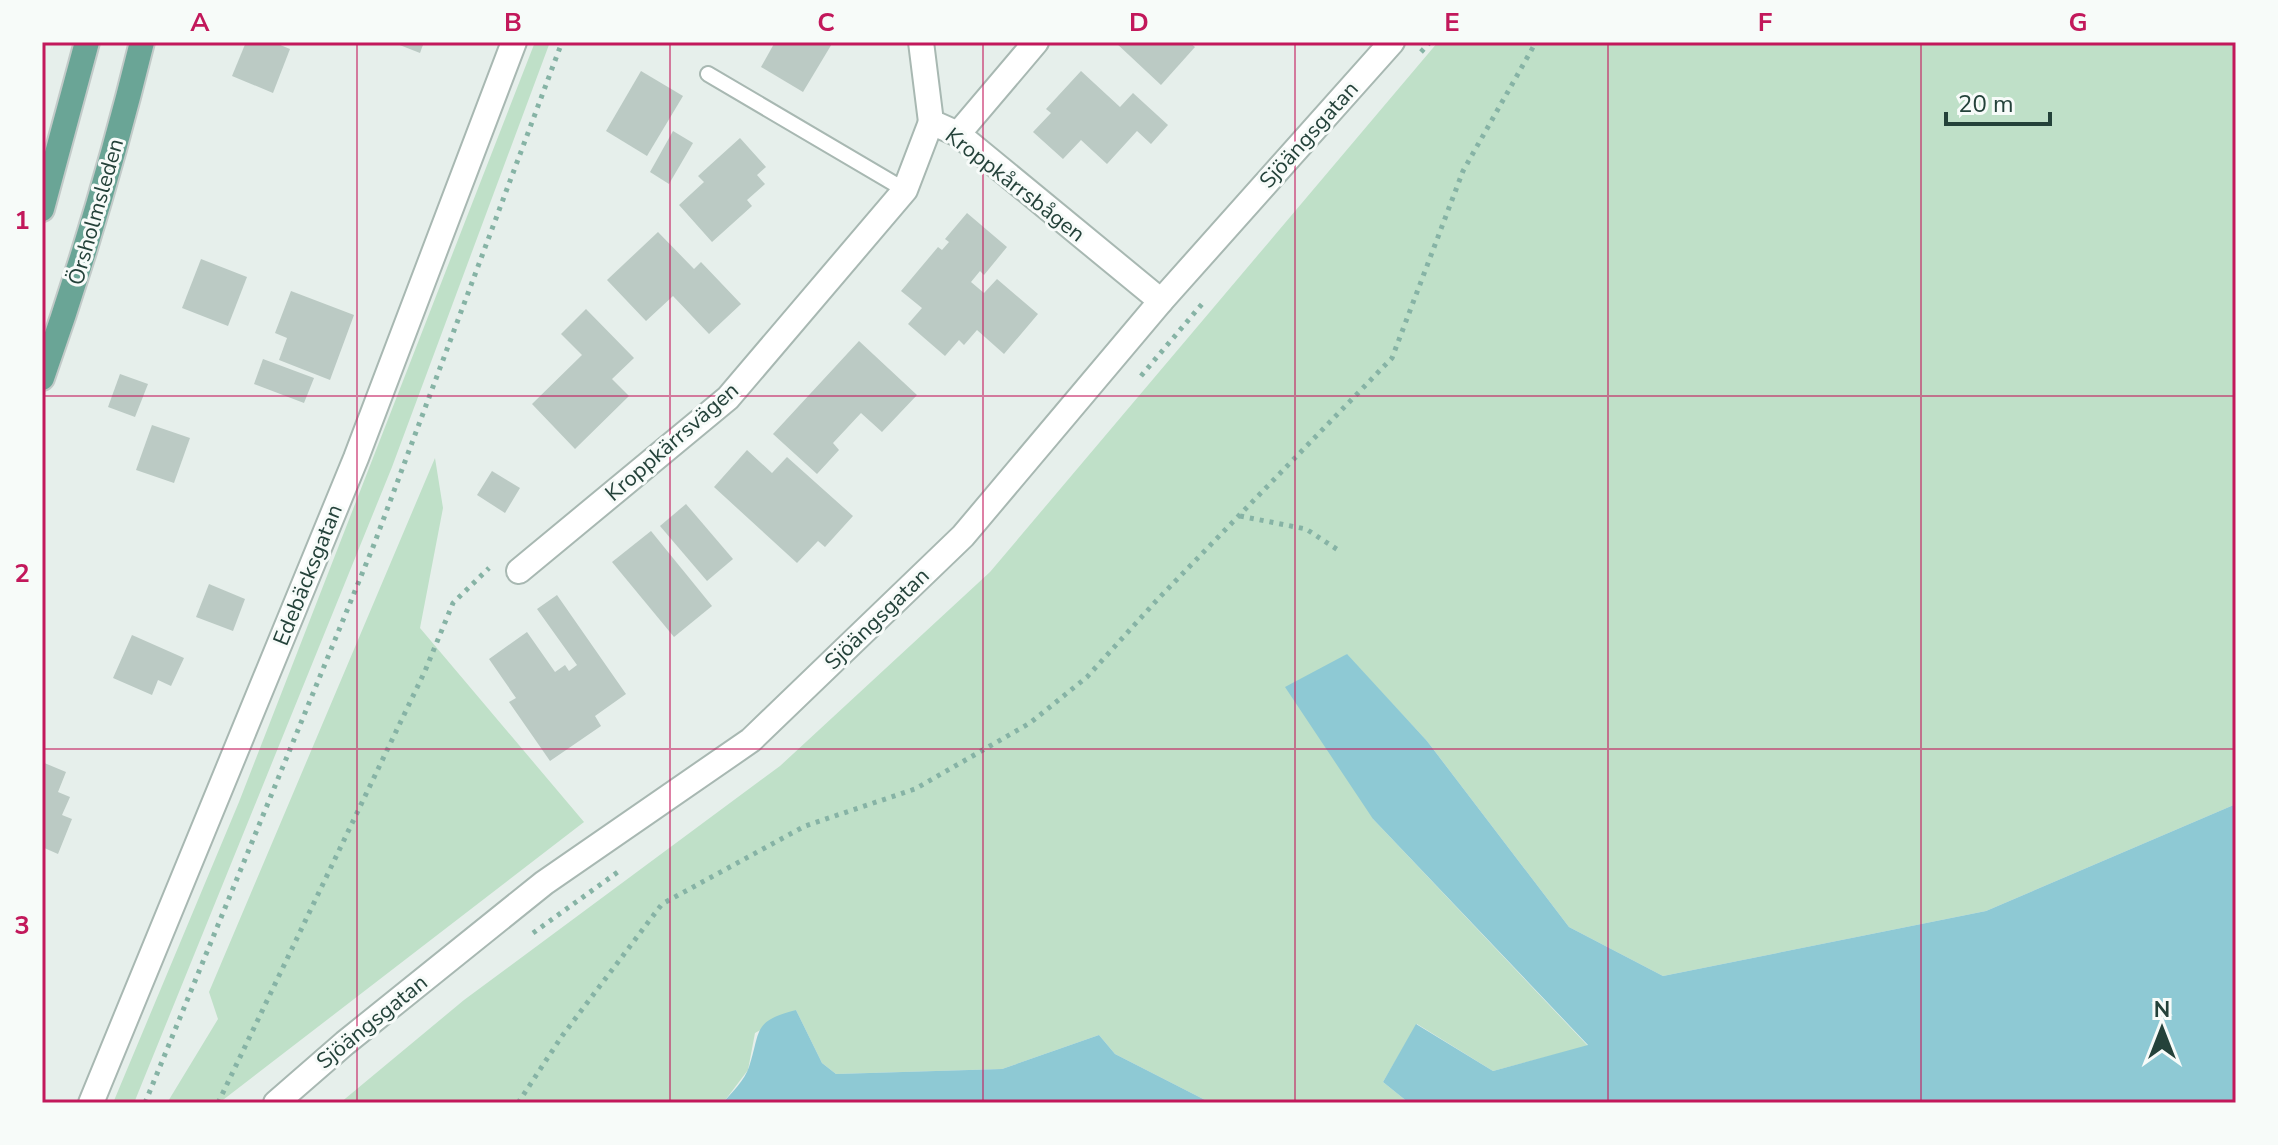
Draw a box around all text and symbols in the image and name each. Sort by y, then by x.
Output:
text: A [190,5,210,40]
text: B [504,5,522,40]
text: C [817,5,835,40]
text: D [1129,5,1149,40]
text: E [1444,5,1460,40]
text: F [1758,5,1772,40]
text: G [2068,5,2088,40]
street label: Sjöängsgatan [1253,75,1365,195]
scale bar [1946,76,2050,126]
text: 20 m [1958,88,2014,120]
street label: Kroppkårrsbågen [939,121,1091,249]
street label: Örsholmsleden [61,135,131,289]
text: 1 [14,203,30,238]
street label: Kroppkärrsvägen [599,376,745,508]
street label: Edebäcksgatan [266,500,350,650]
text: 2 [14,556,30,591]
street label: Sjöängsgatan [818,561,936,677]
text: 3 [14,908,30,943]
street label: Sjöängsgatan [310,968,434,1076]
north arrow [2122,989,2202,1069]
text: N [2154,995,2170,1025]

